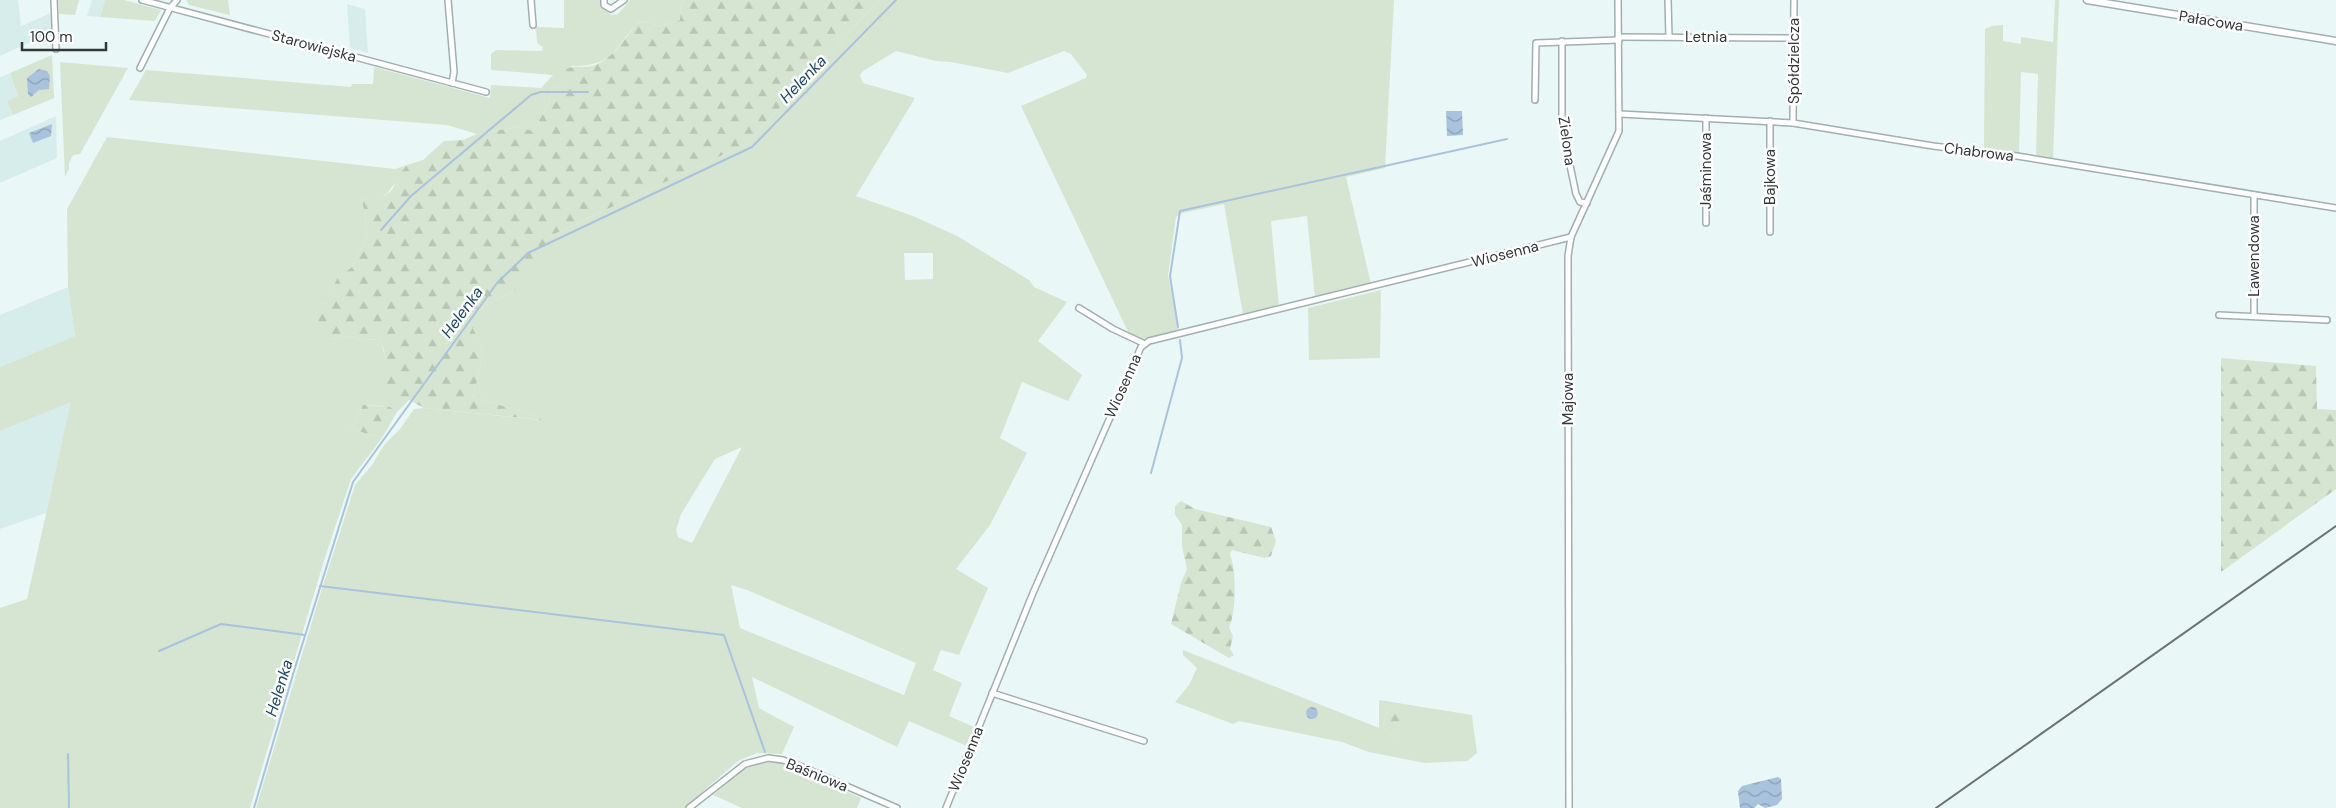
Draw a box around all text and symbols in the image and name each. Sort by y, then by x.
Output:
street label: Pałacowa [2177,6,2245,36]
street label: Spółdzielcza [1784,18,1804,104]
scale bar [22,20,106,52]
street label: Starowiejska [269,25,359,67]
text: 100 m [30,27,73,47]
street label: Letnia [1685,27,1727,47]
water label: Helenka [775,51,831,107]
street label: Zielona [1554,115,1580,167]
street label: Jaśminowa [1696,133,1716,209]
street label: Chabrowa [1943,138,2015,166]
street label: Bajkowa [1760,149,1780,205]
street label: Lawendowa [2244,215,2264,297]
street label: Wiosenna [1469,236,1541,272]
water label: Helenka [436,282,488,342]
street label: Wiosenna [1100,351,1146,421]
street label: Majowa [1558,373,1578,425]
water label: Helenka [260,657,298,719]
street label: Wiosenna [944,724,988,794]
street label: Baśniowa [783,754,851,796]

